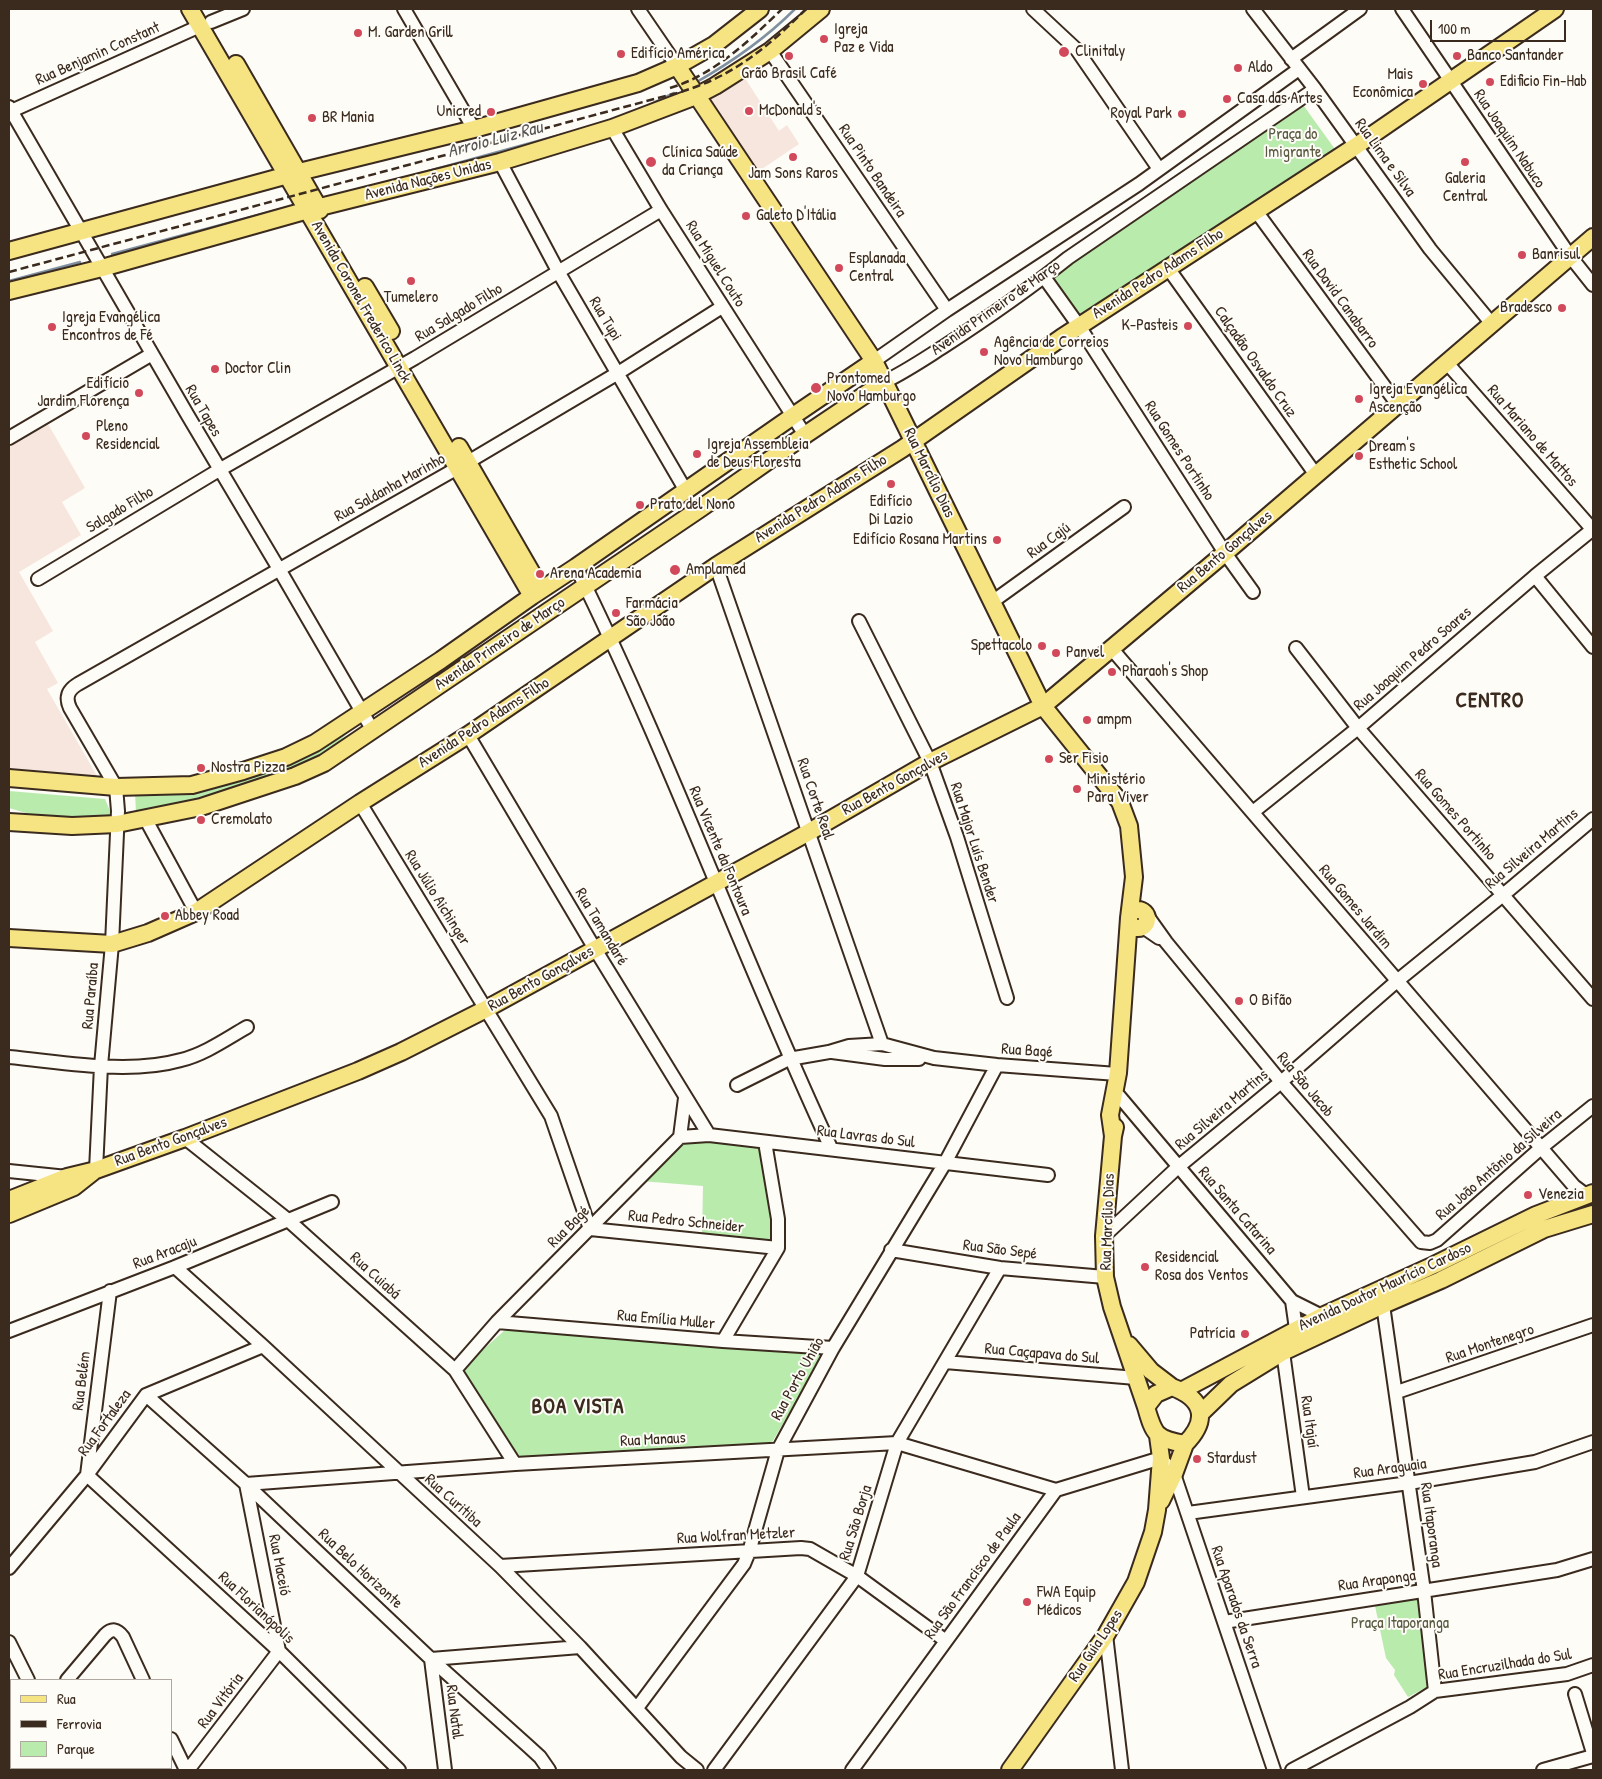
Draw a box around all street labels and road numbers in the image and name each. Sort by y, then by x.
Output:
street label: Rua Benjamin Constant [33,18,163,90]
street label: Rua Joaquim Nabuco [1469,86,1549,192]
street label: Rua Lima e Silva [1350,115,1420,201]
street label: Rua Pinto Bandeira [834,121,910,221]
street label: Avenida Nações Unidas [363,155,493,205]
street label: Rua Miguel Couto [681,217,749,311]
street label: Avenida Coronel Frederico Linck [307,218,415,386]
street label: Avenida Pedro Adams Filho [1089,224,1227,324]
street label: Rua David Canabarro [1298,246,1382,352]
street label: Avenida Primeiro de Março [928,256,1064,360]
street label: Rua Salgado Filho [412,279,506,347]
street label: Rua Tupi [584,294,626,344]
street label: Calçadão Osvaldo Cruz [1210,303,1300,421]
street label: Rua Mariano de Mattos [1483,381,1581,491]
street label: Rua Tapes [180,382,226,440]
street label: Rua Gomes Portinho [1140,398,1218,504]
street label: Rua Marcílio Dias [899,425,959,521]
street label: Rua Saldanha Marinho [331,450,449,526]
street label: Avenida Pedro Adams Filho [751,451,891,547]
street label: Salgado Filho [83,483,157,537]
street label: Rua Bento Gonçalves [1174,507,1276,597]
street label: Rua Cajú [1024,519,1074,563]
street label: Avenida Primeiro de Março [431,593,569,695]
street label: Rua Joaquim Pedro Soares [1350,603,1476,715]
street label: Avenida Pedro Adams Filho [415,673,553,773]
street label: Rua Bento Gonçalves [839,746,951,820]
street label: Rua Corte Real [792,756,838,842]
street label: Rua Gomes Portinho [1410,765,1500,865]
street label: Rua Major Luís Bender [945,780,1003,906]
street label: Rua Vicente da Fontoura [684,784,756,918]
street label: Rua Silveira Martins [1482,804,1582,894]
street label: Rua Júlio Aichinger [400,847,474,949]
street label: Rua Gomes Jardim [1314,861,1396,953]
street label: Rua Tamandaré [570,885,632,969]
street label: Rua Bento Gonçalves [485,942,597,1016]
street label: Rua Paraíba [79,962,103,1030]
street label: Rua Bagé [1001,1040,1053,1062]
street label: Rua São Jacob [1272,1049,1338,1121]
street label: Rua Silveira Martins [1172,1065,1272,1155]
street label: Rua João Antônio da Silveira [1432,1105,1566,1225]
street label: Rua Bento Gonçalves [112,1113,230,1171]
street label: Rua Lavras do Sul [816,1121,916,1153]
street label: Rua Santa Catarina [1194,1163,1280,1259]
street label: Rua Marcílio Dias [1097,1173,1119,1271]
street label: Rua Bagé [544,1202,594,1252]
street label: Rua Pedro Schneider [627,1206,745,1238]
street label: Rua Aracaju [131,1232,199,1274]
street label: Rua São Sepé [962,1236,1038,1264]
street label: Avenida Doutor Maurício Cardoso [1296,1239,1474,1335]
street label: Rua Cuiabá [346,1248,404,1304]
street label: Rua Emília Muller [616,1306,716,1334]
street label: Rua Montenegro [1443,1320,1537,1368]
street label: Rua Porto União [767,1334,829,1424]
street label: Rua Caçapava do Sul [984,1339,1100,1369]
street label: Rua Belém [69,1350,95,1412]
street label: Rua Fortaleza [74,1386,136,1460]
street label: Rua Itajaí [1296,1395,1322,1449]
street label: Rua Manaus [620,1429,686,1451]
street label: Rua Araguaia [1352,1454,1428,1484]
street label: Rua Curitiba [420,1470,486,1532]
street label: Rua Itaporanga [1416,1481,1446,1569]
street label: Rua São Borja [835,1483,877,1563]
street label: Rua São Francisco de Paula [920,1509,1026,1643]
street label: Rua Wolfran Metzler [676,1523,796,1549]
street label: Rua Belo Horizonte [314,1525,406,1613]
street label: Rua Maceió [264,1533,294,1597]
street label: Rua Aparados da Serra [1206,1543,1266,1671]
street label: Rua Araponga [1337,1566,1417,1596]
street label: Rua Florianópolis [214,1568,298,1648]
street label: Rua Guia Lopes [1065,1606,1127,1686]
street label: Rua Encruzilhada do Sul [1437,1645,1573,1685]
street label: Rua Vitória [194,1670,248,1732]
street label: Rua Natal [441,1684,467,1740]

